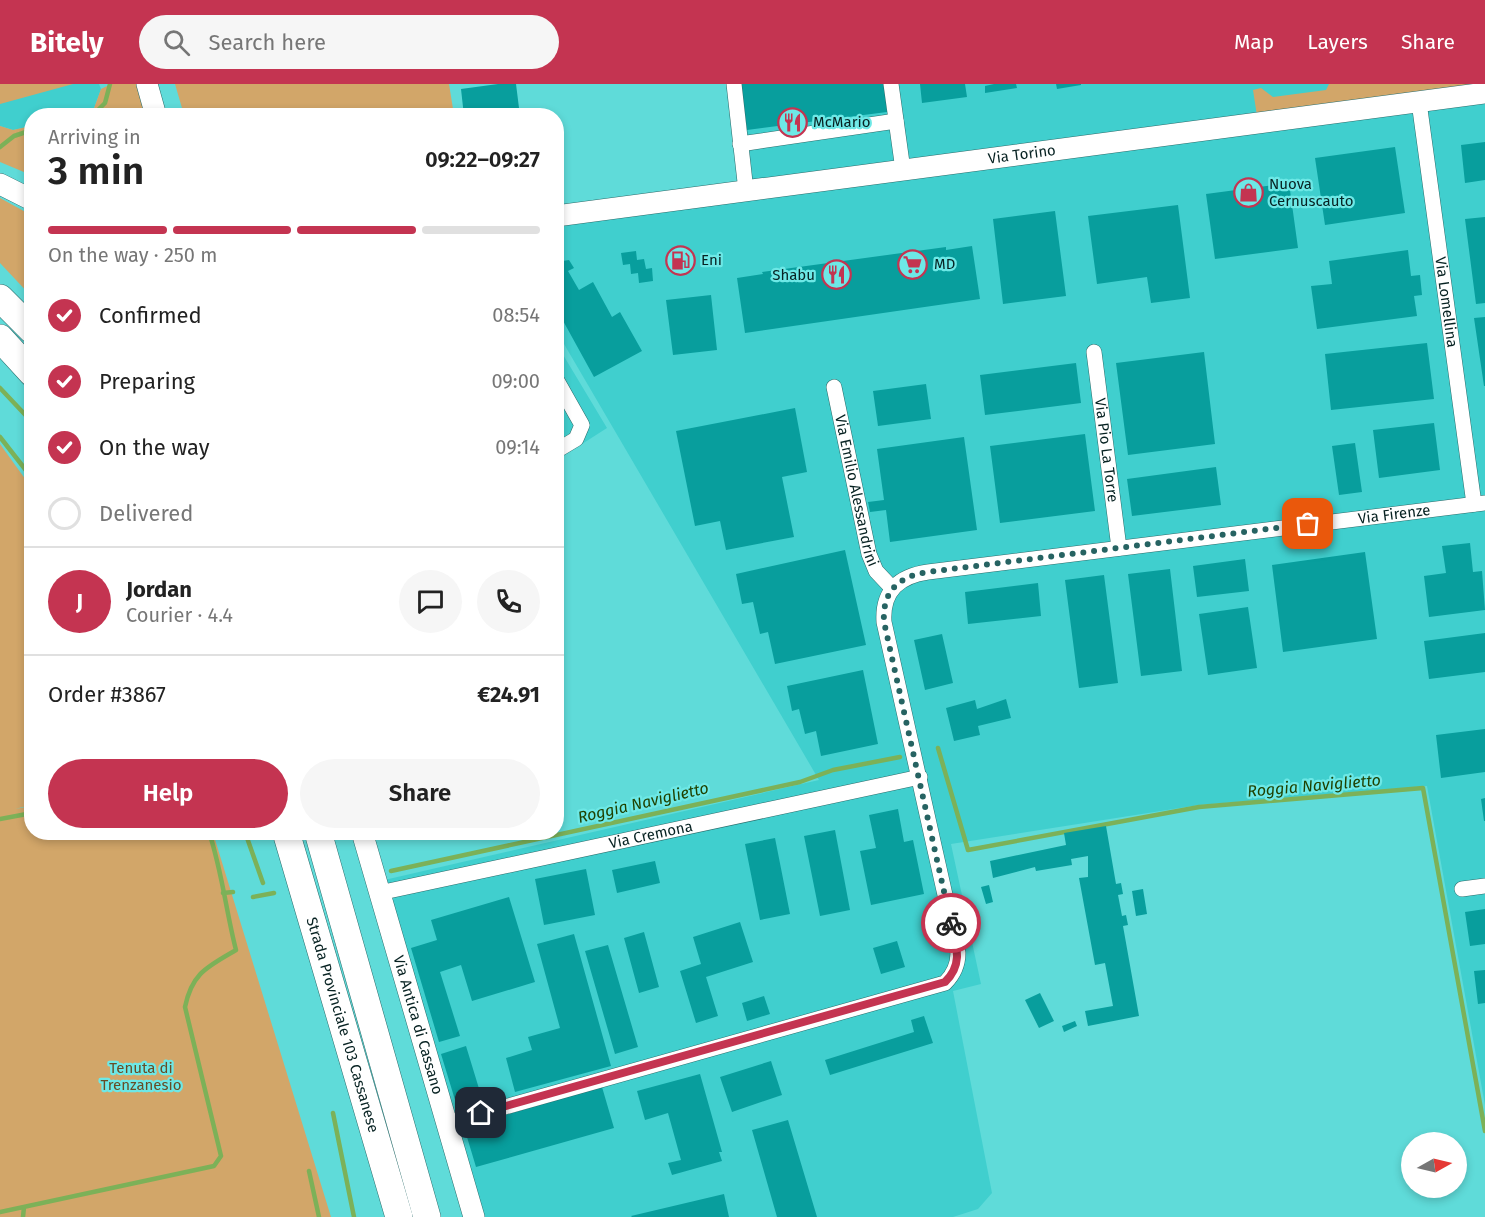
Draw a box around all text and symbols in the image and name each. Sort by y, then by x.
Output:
search box [139,15,559,69]
text: Bitely [30,26,103,59]
icon: search [160,26,193,59]
text: Search here [208,29,326,56]
text: Map [1234,29,1274,55]
text: Layers [1307,29,1368,55]
text: Share [1401,29,1455,55]
restaurant icon: McMario [776,106,808,138]
place label: McMario [813,113,870,131]
text: Arriving in [48,125,141,149]
street label: Via Torino [987,141,1057,168]
text: 09:22–09:27 [425,146,540,173]
text: 3 min [48,148,144,194]
place label: Nuova Cernuscauto [1269,175,1353,210]
shop icon: Nuova Cernuscauto [1232,177,1264,209]
text: On the way · 250 m [48,243,217,267]
fuel station icon: Eni [664,244,696,276]
supermarket icon: MD [897,248,929,280]
place label: Eni [701,251,722,269]
place label: MD [934,255,955,273]
street label: Via Lomellina [1431,256,1462,349]
restaurant icon: Shabu [820,259,852,291]
place label: Shabu [772,266,815,284]
icon: check [48,299,81,332]
text: Confirmed [99,302,202,329]
text: 08:54 [492,303,540,327]
icon: check [48,365,81,398]
text: Preparing [99,368,195,395]
text: 09:00 [491,369,540,393]
street label: Via Pio La Torre [1091,397,1122,503]
street label: Via Emilio Alessandrini [831,413,882,569]
icon: check [48,431,81,464]
text: On the way [99,434,210,461]
text: 09:14 [495,435,540,459]
pin [1282,498,1333,549]
text: Delivered [99,500,194,527]
street label: Via Firenze [1357,501,1431,528]
icon: bag [1291,507,1324,540]
button: chat [399,570,462,633]
button: phone [477,570,540,633]
text: Jordan [126,576,192,603]
text: J [76,588,83,615]
text: Courier · 4.4 [126,603,233,627]
text: Order #3867 [48,681,166,708]
text: €24.91 [477,681,540,708]
button: Help [48,759,288,828]
button: Share [300,759,540,828]
water label: Roggia Naviglietto [1247,770,1382,801]
water label: Roggia Naviglietto [576,778,710,827]
street label: Via Cremona [607,817,694,852]
courier [921,893,981,953]
icon: bike [935,907,968,940]
street label: Strada Provinciale 103 Cassanese [302,915,383,1135]
street label: Via Antica di Cassano [389,953,447,1097]
park label: Tenuta di Trenzanesio [100,1059,182,1094]
pin [455,1087,506,1138]
icon: home [464,1096,497,1129]
north arrow [1401,1132,1467,1198]
map controls [1401,1132,1467,1198]

